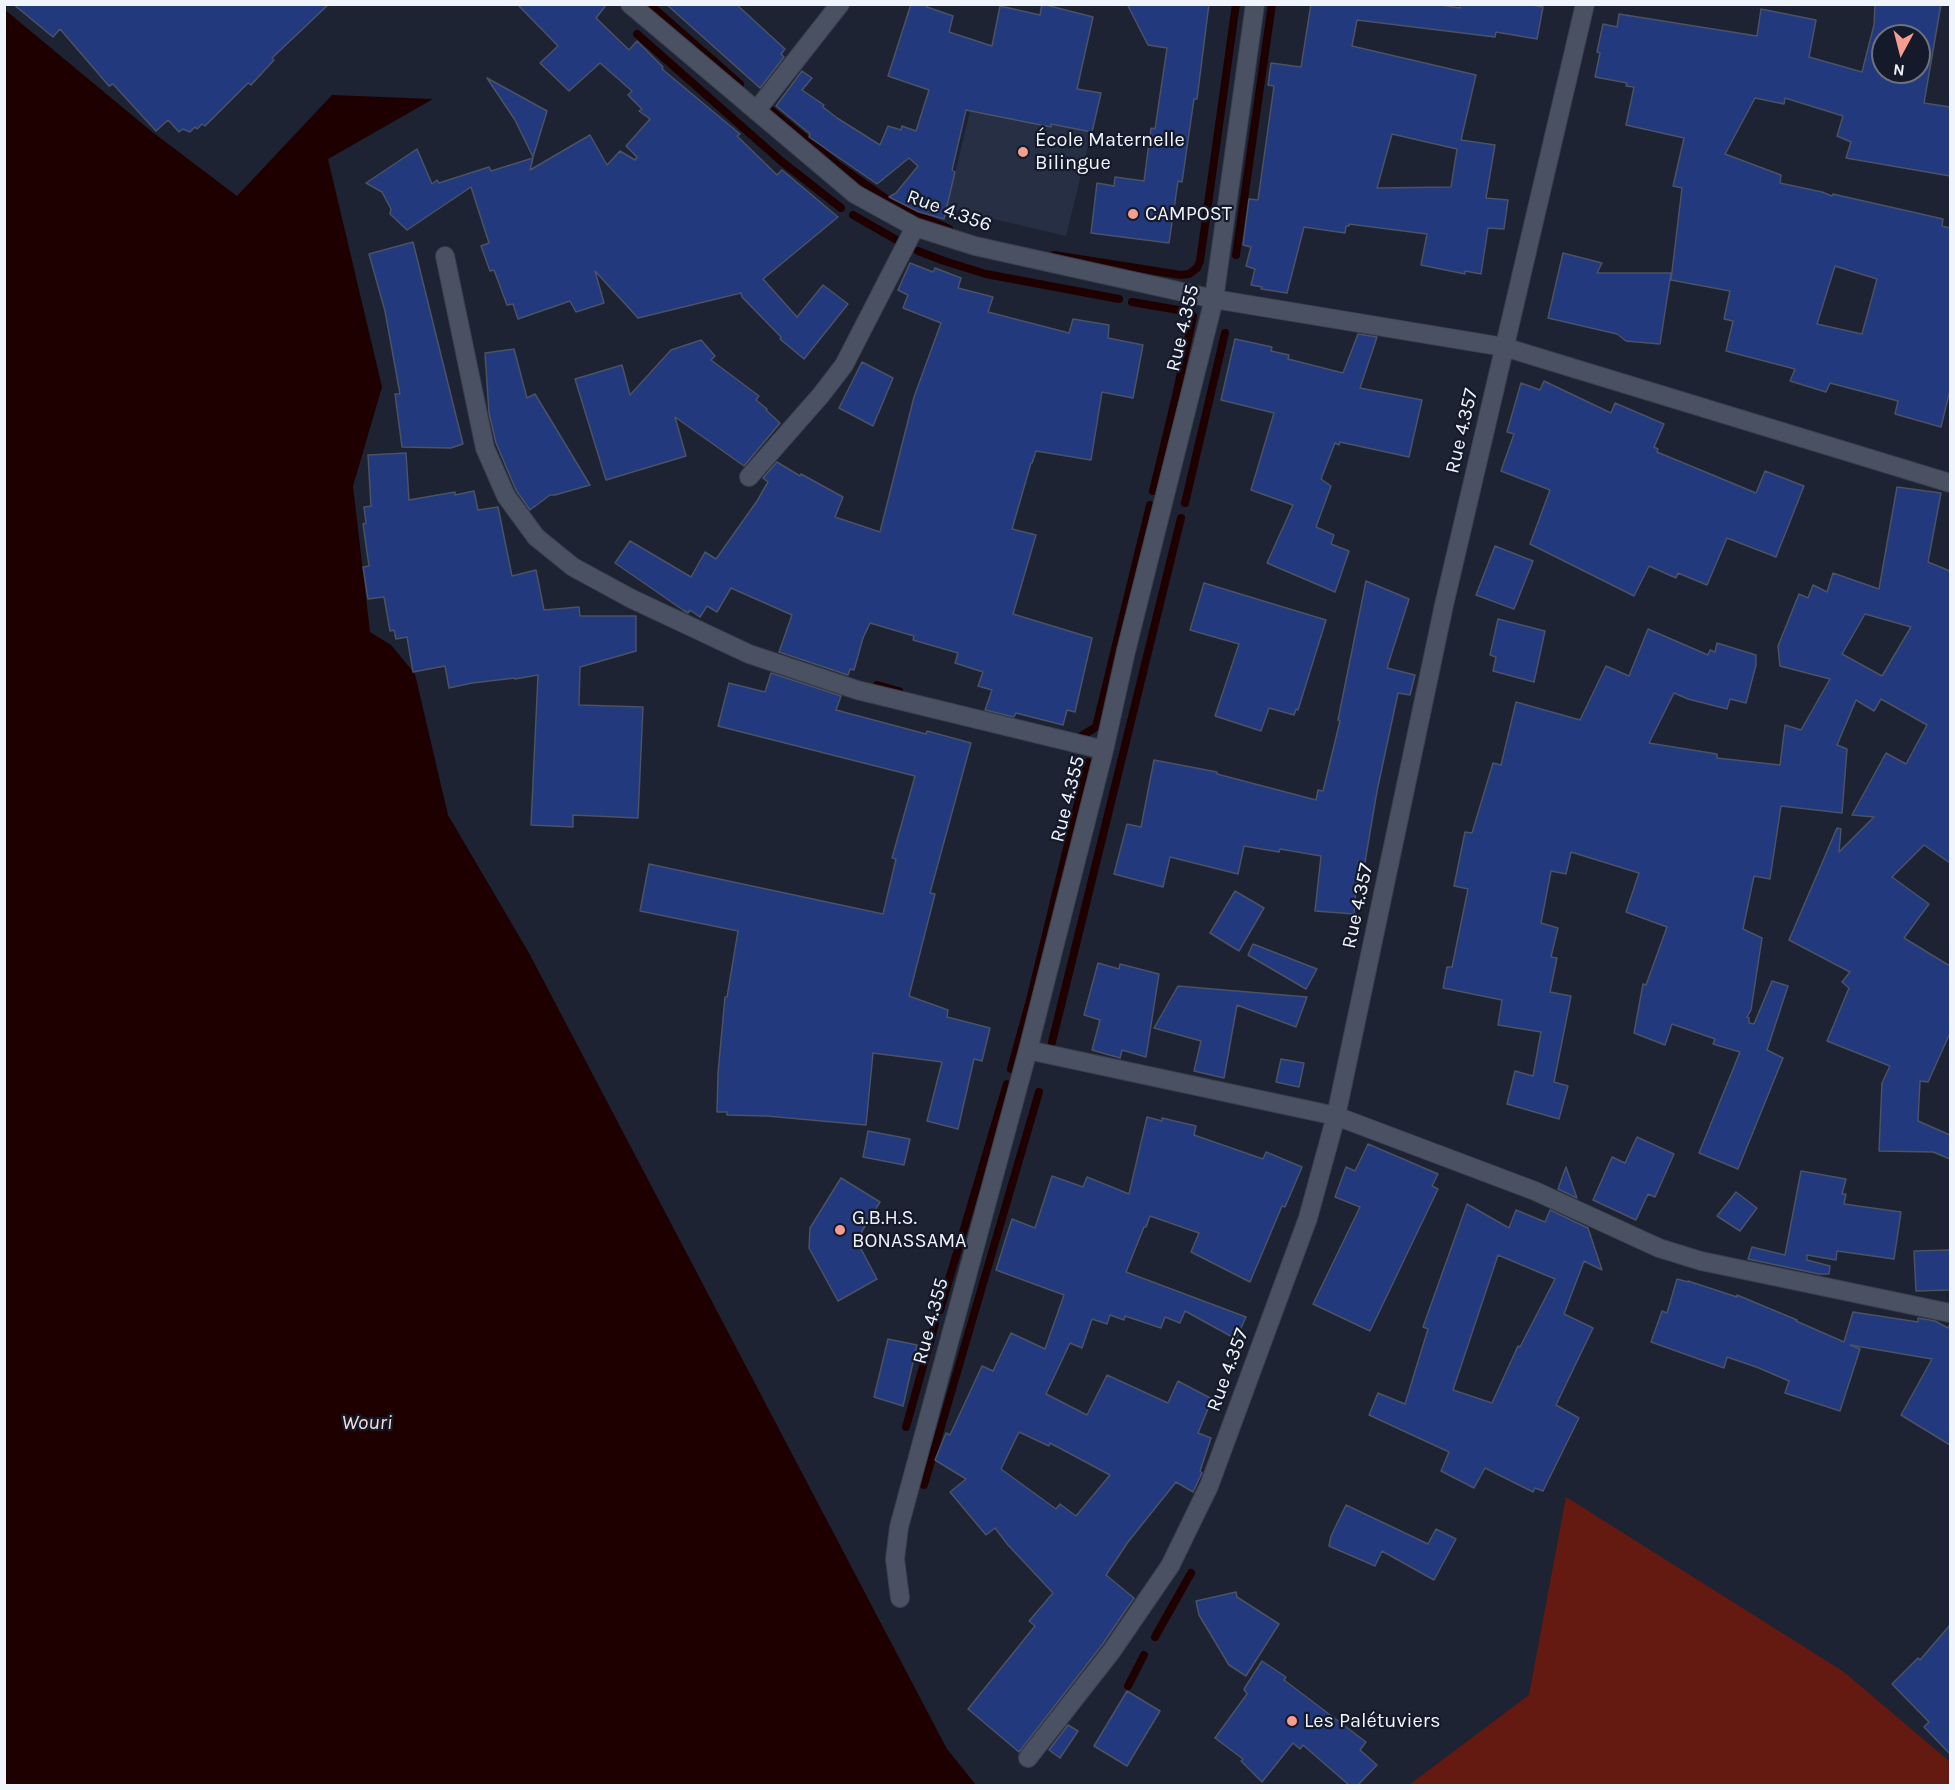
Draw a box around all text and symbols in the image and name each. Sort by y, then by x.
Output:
north arrow [1871,24,1931,84]
text: N [1892,60,1906,81]
place label: École Maternelle Bilingue [1035,128,1185,175]
marker: École Maternelle Bilingue [1016,145,1030,159]
street label: Rue 4.356 [903,185,995,237]
place label: CAMPOST [1145,202,1232,226]
marker: CAMPOST [1126,207,1140,221]
street label: Rue 4.355 [1161,282,1205,374]
street label: Rue 4.357 [1441,386,1483,476]
street label: Rue 4.355 [1046,753,1090,845]
street label: Rue 4.357 [1337,861,1379,951]
place label: G.B.H.S. BONASSAMA [852,1206,967,1253]
marker: G.B.H.S. BONASSAMA [833,1223,847,1237]
street label: Rue 4.355 [908,1275,954,1367]
street label: Rue 4.357 [1202,1325,1254,1415]
water label: Wouri [342,1410,392,1436]
place label: Les Palétuviers [1304,1709,1440,1733]
marker: Les Palétuviers [1285,1714,1299,1728]

